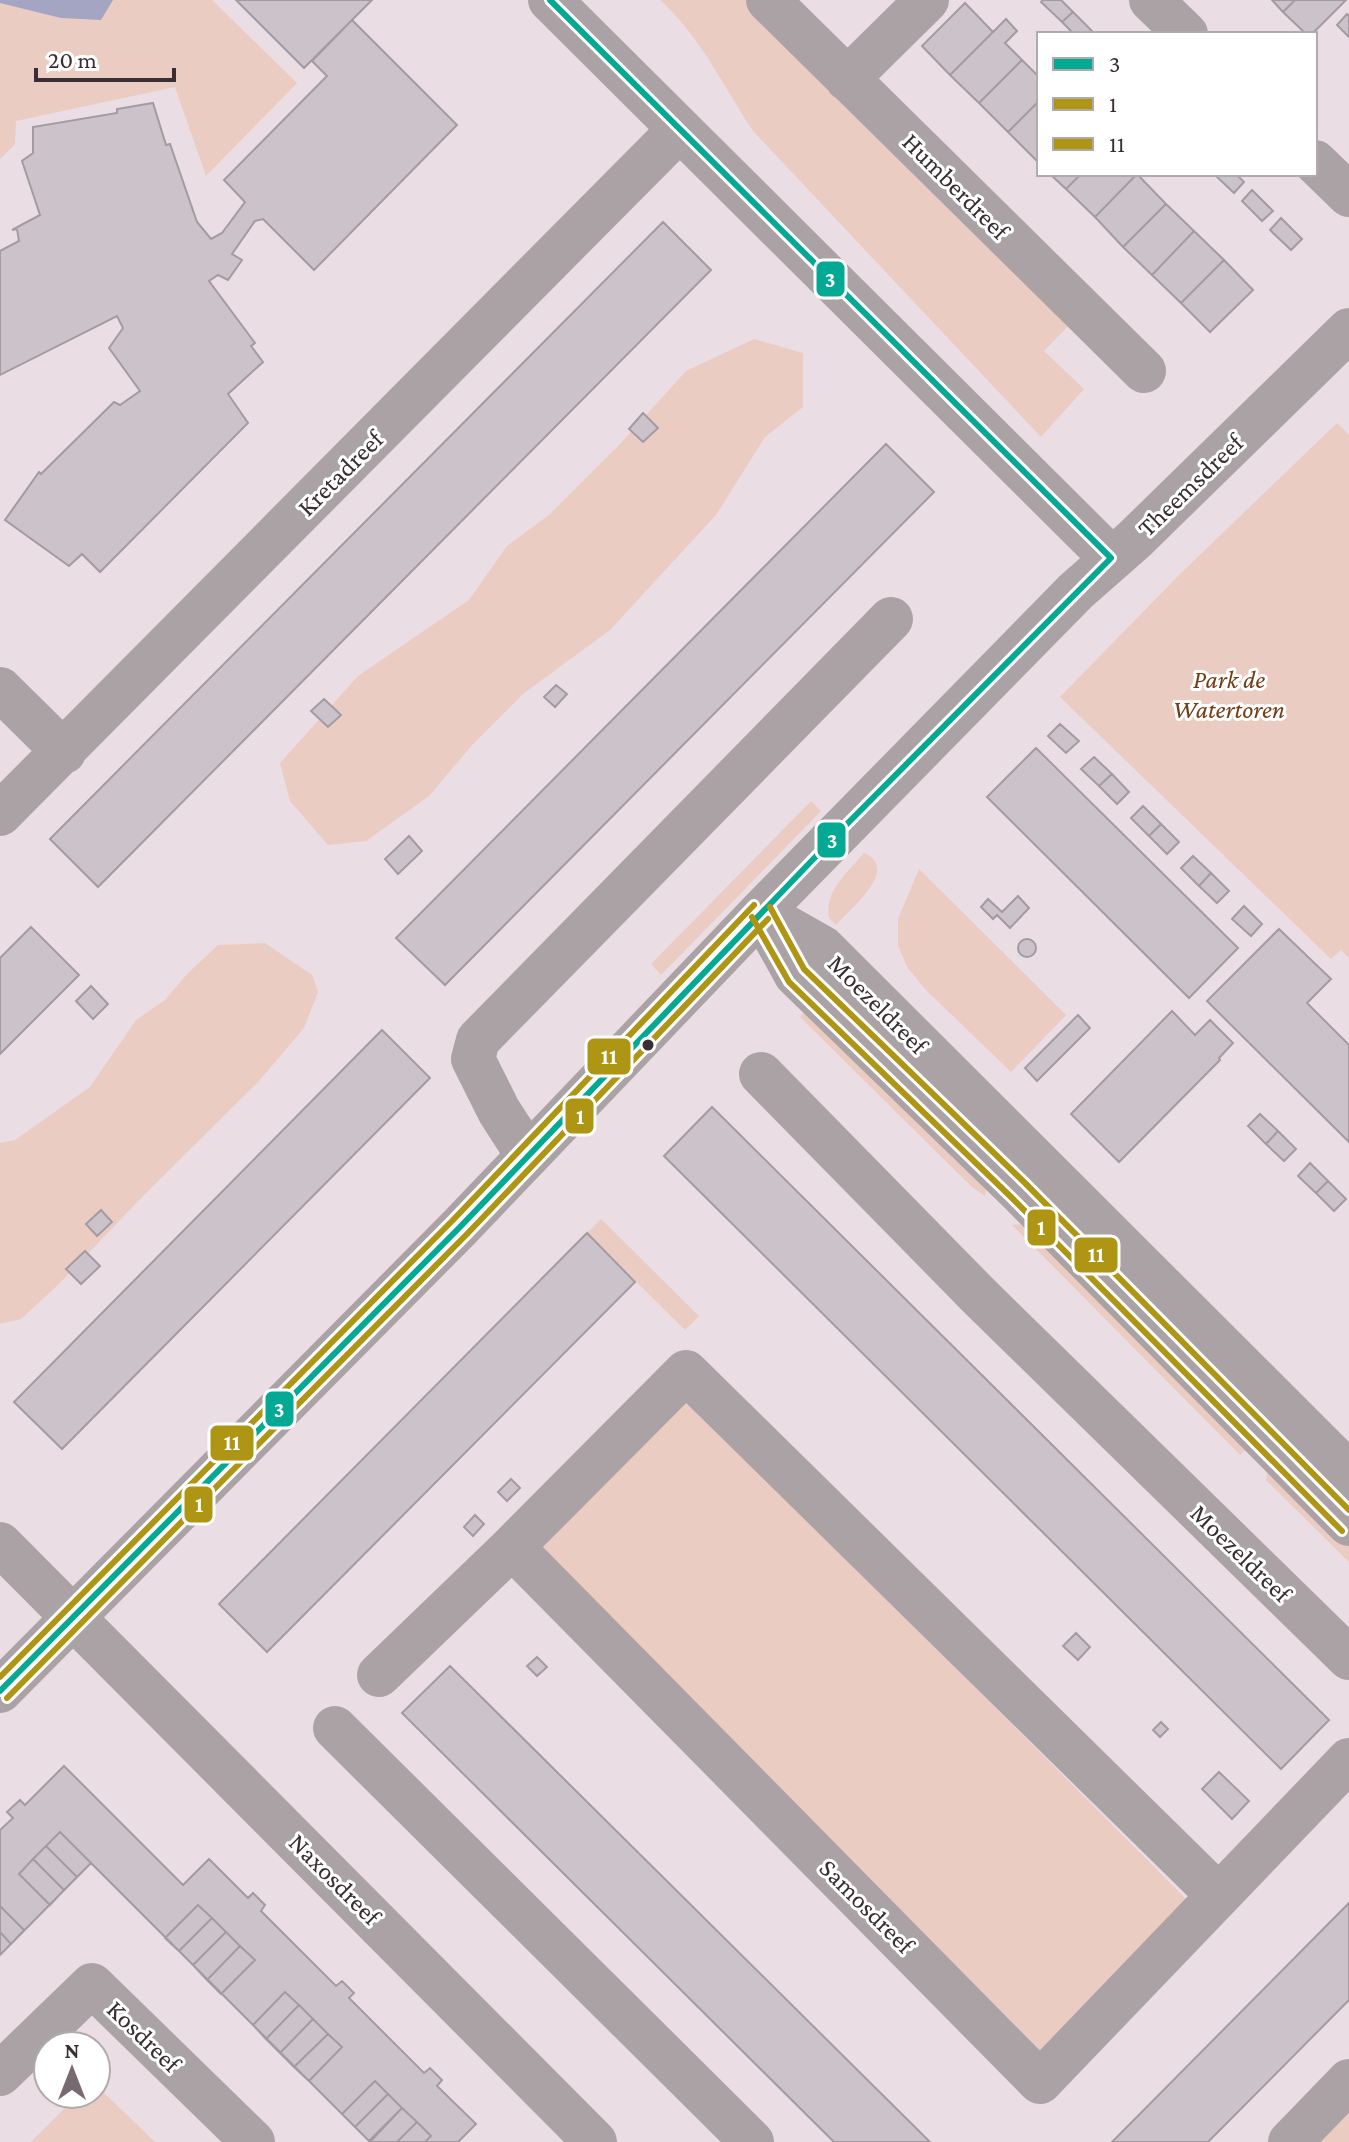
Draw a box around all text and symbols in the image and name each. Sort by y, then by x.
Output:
scale bar [36,32,174,82]
legend [1037,32,1317,176]
text: 20 m [48,46,97,73]
text: 3 [1109,50,1120,77]
text: 1 [1109,90,1117,117]
street label: Humberdreef [897,127,1016,246]
text: 11 [1109,130,1125,157]
line badge: 3 [815,260,846,298]
text: 3 [825,267,835,292]
street label: Kretadreef [292,424,390,522]
street label: Theemsdreef [1132,427,1250,543]
park label: Park de Watertoren [1173,665,1285,724]
line badge: 3 [816,821,847,859]
text: 3 [827,828,837,853]
street label: Moezeldreef [822,949,934,1061]
line badge: 11 [586,1037,632,1076]
unlabelled marker [640,1037,656,1053]
text: 11 [601,1044,617,1069]
line badge: 1 [564,1097,595,1135]
text: 1 [576,1104,584,1129]
line badge: 1 [1026,1208,1057,1247]
text: 1 [1037,1215,1045,1240]
line badge: 11 [1073,1236,1119,1274]
text: 11 [1088,1242,1104,1267]
line badge: 3 [264,1390,295,1428]
text: 3 [274,1397,284,1422]
line badge: 11 [209,1424,255,1462]
text: 11 [224,1430,240,1455]
line badge: 1 [183,1485,214,1524]
text: 1 [195,1492,203,1517]
street label: Moezeldreef [1185,1498,1298,1609]
street label: Naxosdreef [283,1828,387,1932]
street label: Samosdreef [814,1853,921,1960]
street label: Kosdreef [101,1994,187,2079]
north arrow [32,2030,112,2110]
text: N [65,2038,80,2063]

